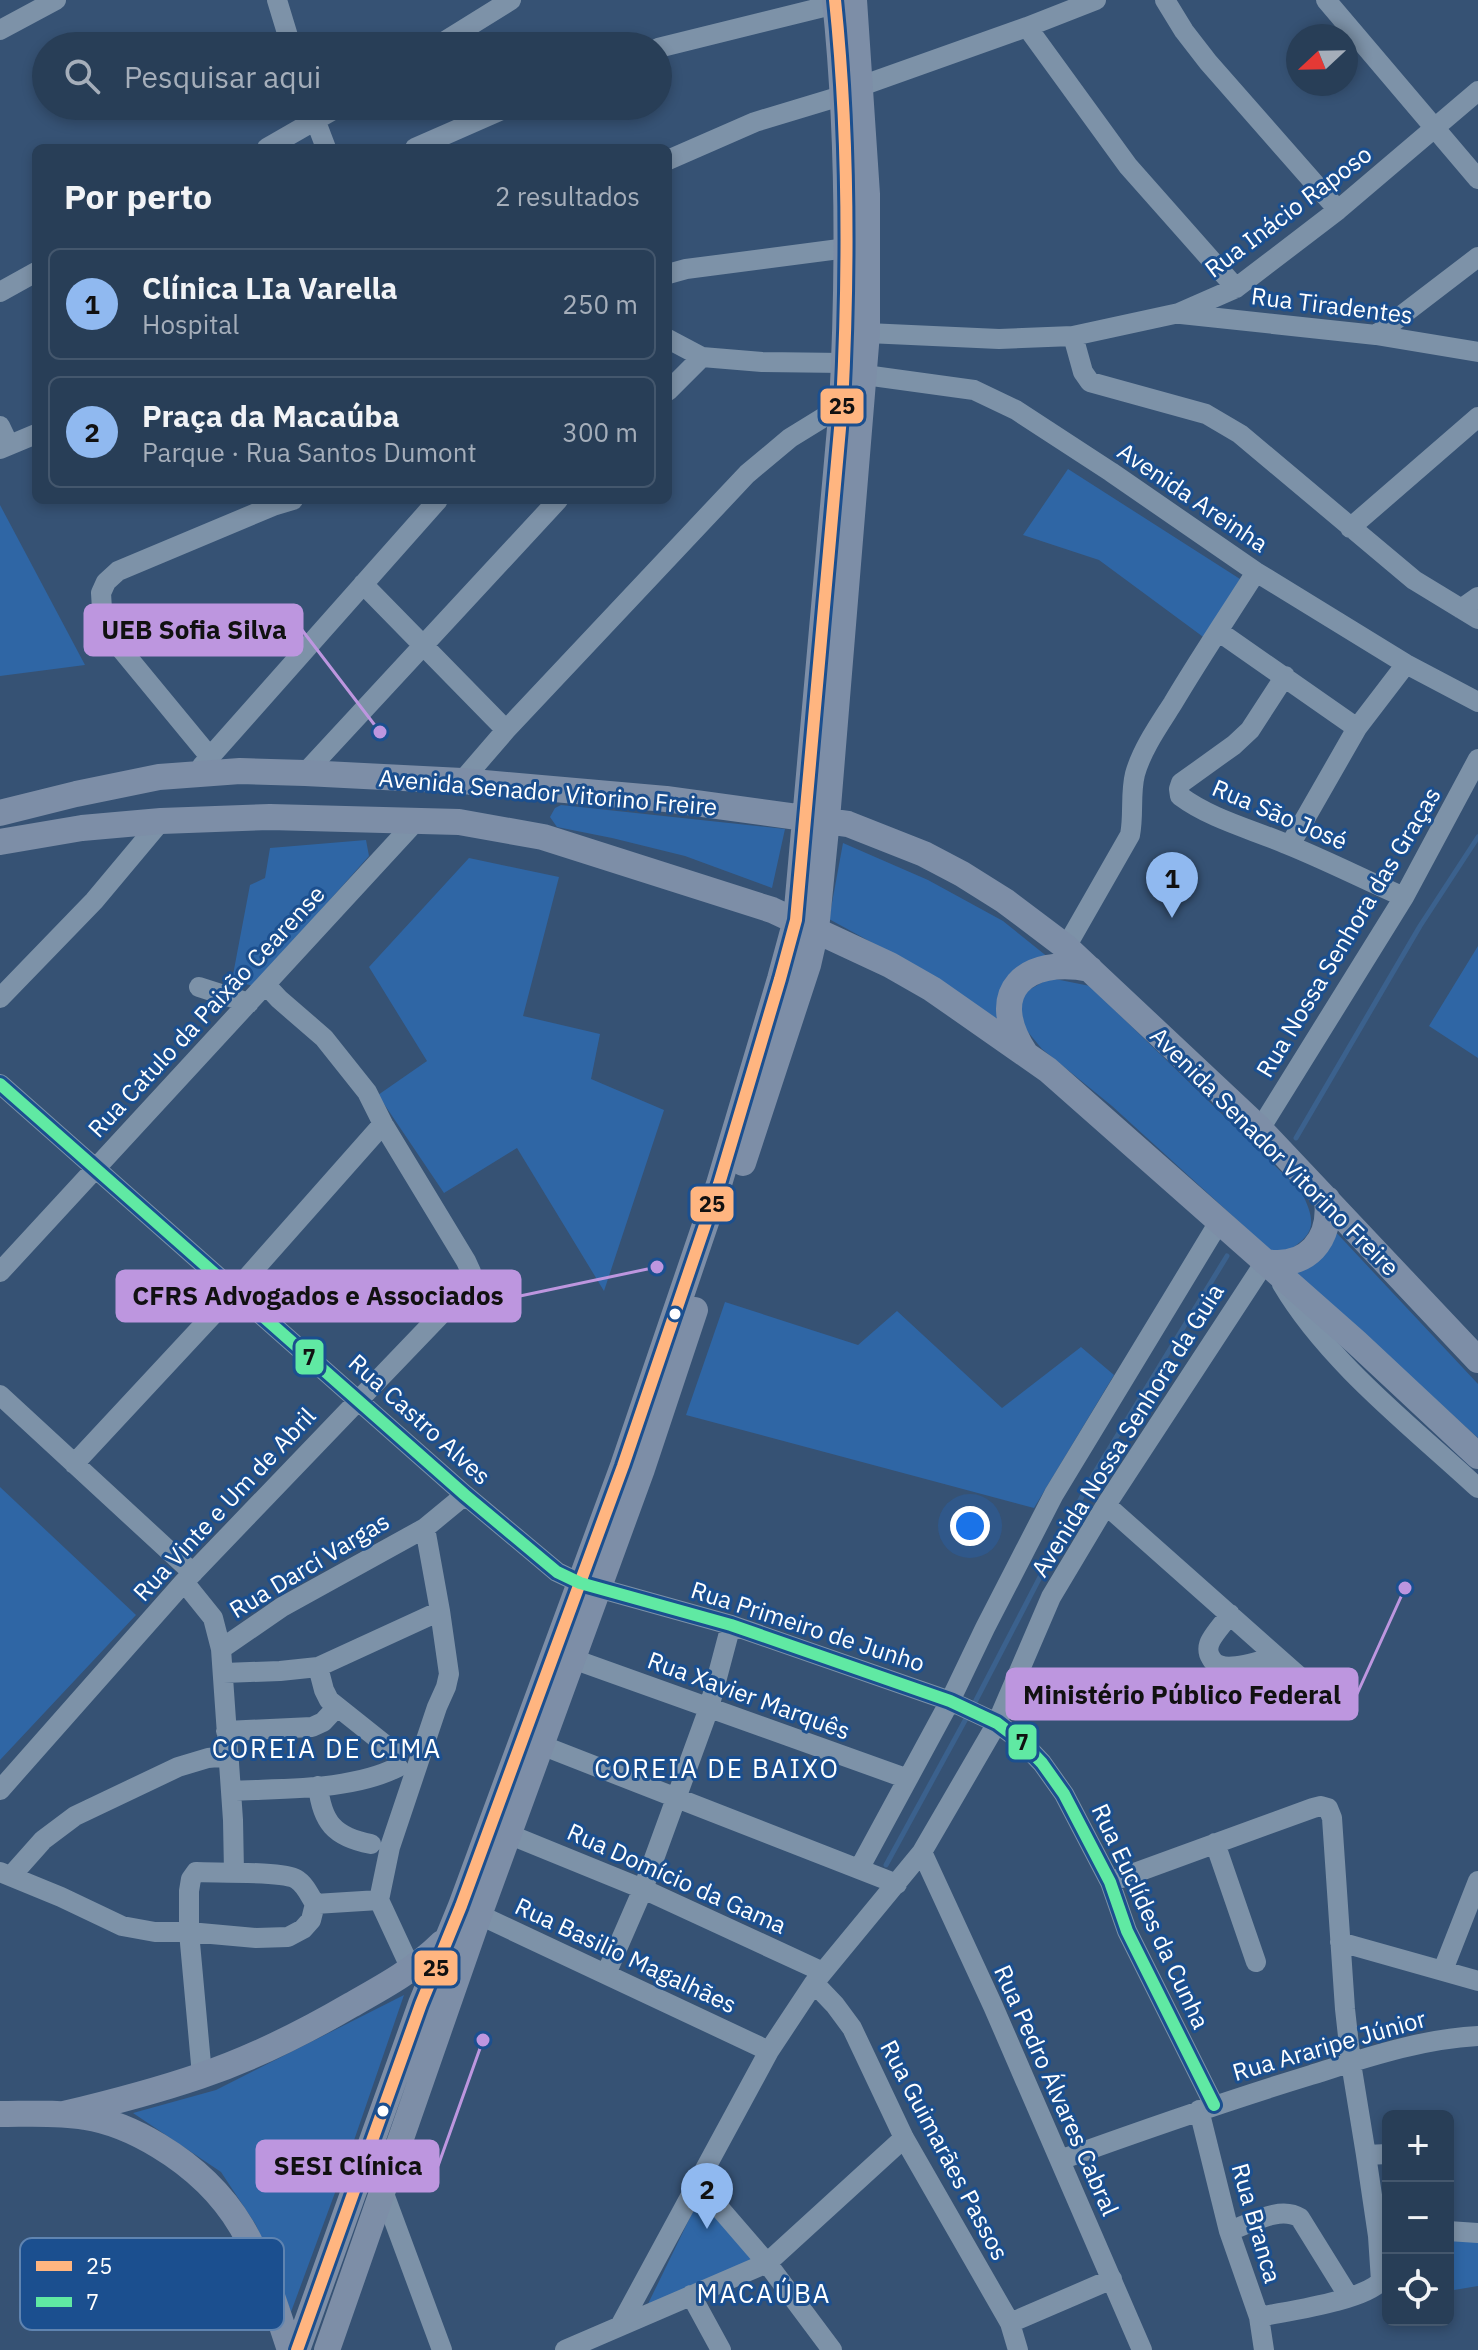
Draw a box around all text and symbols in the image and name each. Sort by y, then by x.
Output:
north arrow [1286,24,1358,96]
search box [32,32,672,120]
icon: search [60,54,104,98]
text: Pesquisar aqui [124,57,321,96]
street label: Rua Inácio Raposo [1198,138,1378,284]
text: Por perto [64,174,212,218]
text: 2 resultados [495,179,640,213]
text: Clínica LIa Varella [142,268,398,307]
street label: Rua Tiradentes [1249,279,1415,331]
text: 1 [84,287,100,321]
text: 250 m [562,287,638,321]
text: Hospital [142,307,239,341]
line badge: 25 [819,387,865,425]
text: 25 [829,391,855,420]
text: Praça da Macaúba [142,396,400,435]
text: 2 [84,415,100,449]
text: 300 m [562,415,638,449]
text: Parque · Rua Santos Dumont [142,435,477,469]
street label: Avenida Areinha [1111,435,1275,559]
callout: UEB Sofia Silva [85,605,302,655]
text: UEB Sofia Silva [101,612,287,646]
street label: Avenida Senador Vitorino Freire [377,761,719,823]
street label: Rua São José [1208,771,1352,857]
street label: Rua Nossa Senhora das Graças [1248,781,1448,1083]
pin: 1 [1146,852,1198,918]
street label: Rua Catulo da Paixão Cearense [80,878,332,1144]
street label: Avenida Senador Vitorino Freire [1144,1020,1406,1282]
line badge: 25 [689,1185,735,1223]
text: 25 [699,1189,725,1218]
callout: CFRS Advogados e Associados [117,1271,520,1321]
street label: Avenida Nossa Senhora da Guia [1023,1277,1231,1583]
text: CFRS Advogados e Associados [132,1278,504,1312]
unlabelled marker [667,1306,683,1322]
line badge: 7 [294,1338,325,1376]
text: 7 [302,1342,316,1371]
street label: Rua Castro Alves [342,1347,498,1491]
street label: Rua Vinte e Um de Abril [126,1400,322,1608]
street label: Rua Darcí Vargas [223,1505,395,1625]
your location [950,1506,990,1546]
street label: Rua Primeiro de Junho [687,1573,929,1679]
street label: Rua Xavier Marquês [643,1643,855,1747]
callout: Ministério Público Federal [1007,1669,1357,1719]
text: Ministério Público Federal [1023,1677,1341,1711]
line badge: 7 [1007,1723,1038,1761]
text: 7 [1015,1727,1029,1756]
district label: COREIA DE CIMA [212,1731,442,1765]
district label: COREIA DE BAIXO [594,1751,840,1785]
street label: Rua Euclídes da Cunha [1085,1798,1217,2034]
street label: Rua Domício da Gama [562,1815,792,1941]
street label: Rua Basilio Magalhães [510,1890,742,2020]
line badge: 25 [413,1949,459,1987]
text: 25 [423,1953,449,1982]
street label: Rua Pedro Álvares Cabral [987,1960,1127,2220]
street label: Rua Araripe Júnior [1229,2002,1430,2088]
street label: Rua Guimarães Passos [873,2034,1017,2266]
unlabelled marker [375,2103,391,2119]
map controls [1382,2110,1454,2326]
button: + [1382,2110,1454,2182]
callout: SESI Clínica [257,2141,438,2191]
text: SESI Clínica [273,2148,423,2182]
street label: Rua Branca [1225,2159,1289,2287]
pin: 2 [681,2163,733,2229]
button: − [1382,2182,1454,2254]
legend [20,2238,284,2330]
text: 25 [86,2251,112,2280]
button: locate [1382,2254,1454,2326]
district label: MACAÚBA [697,2276,831,2310]
text: 7 [86,2287,99,2316]

